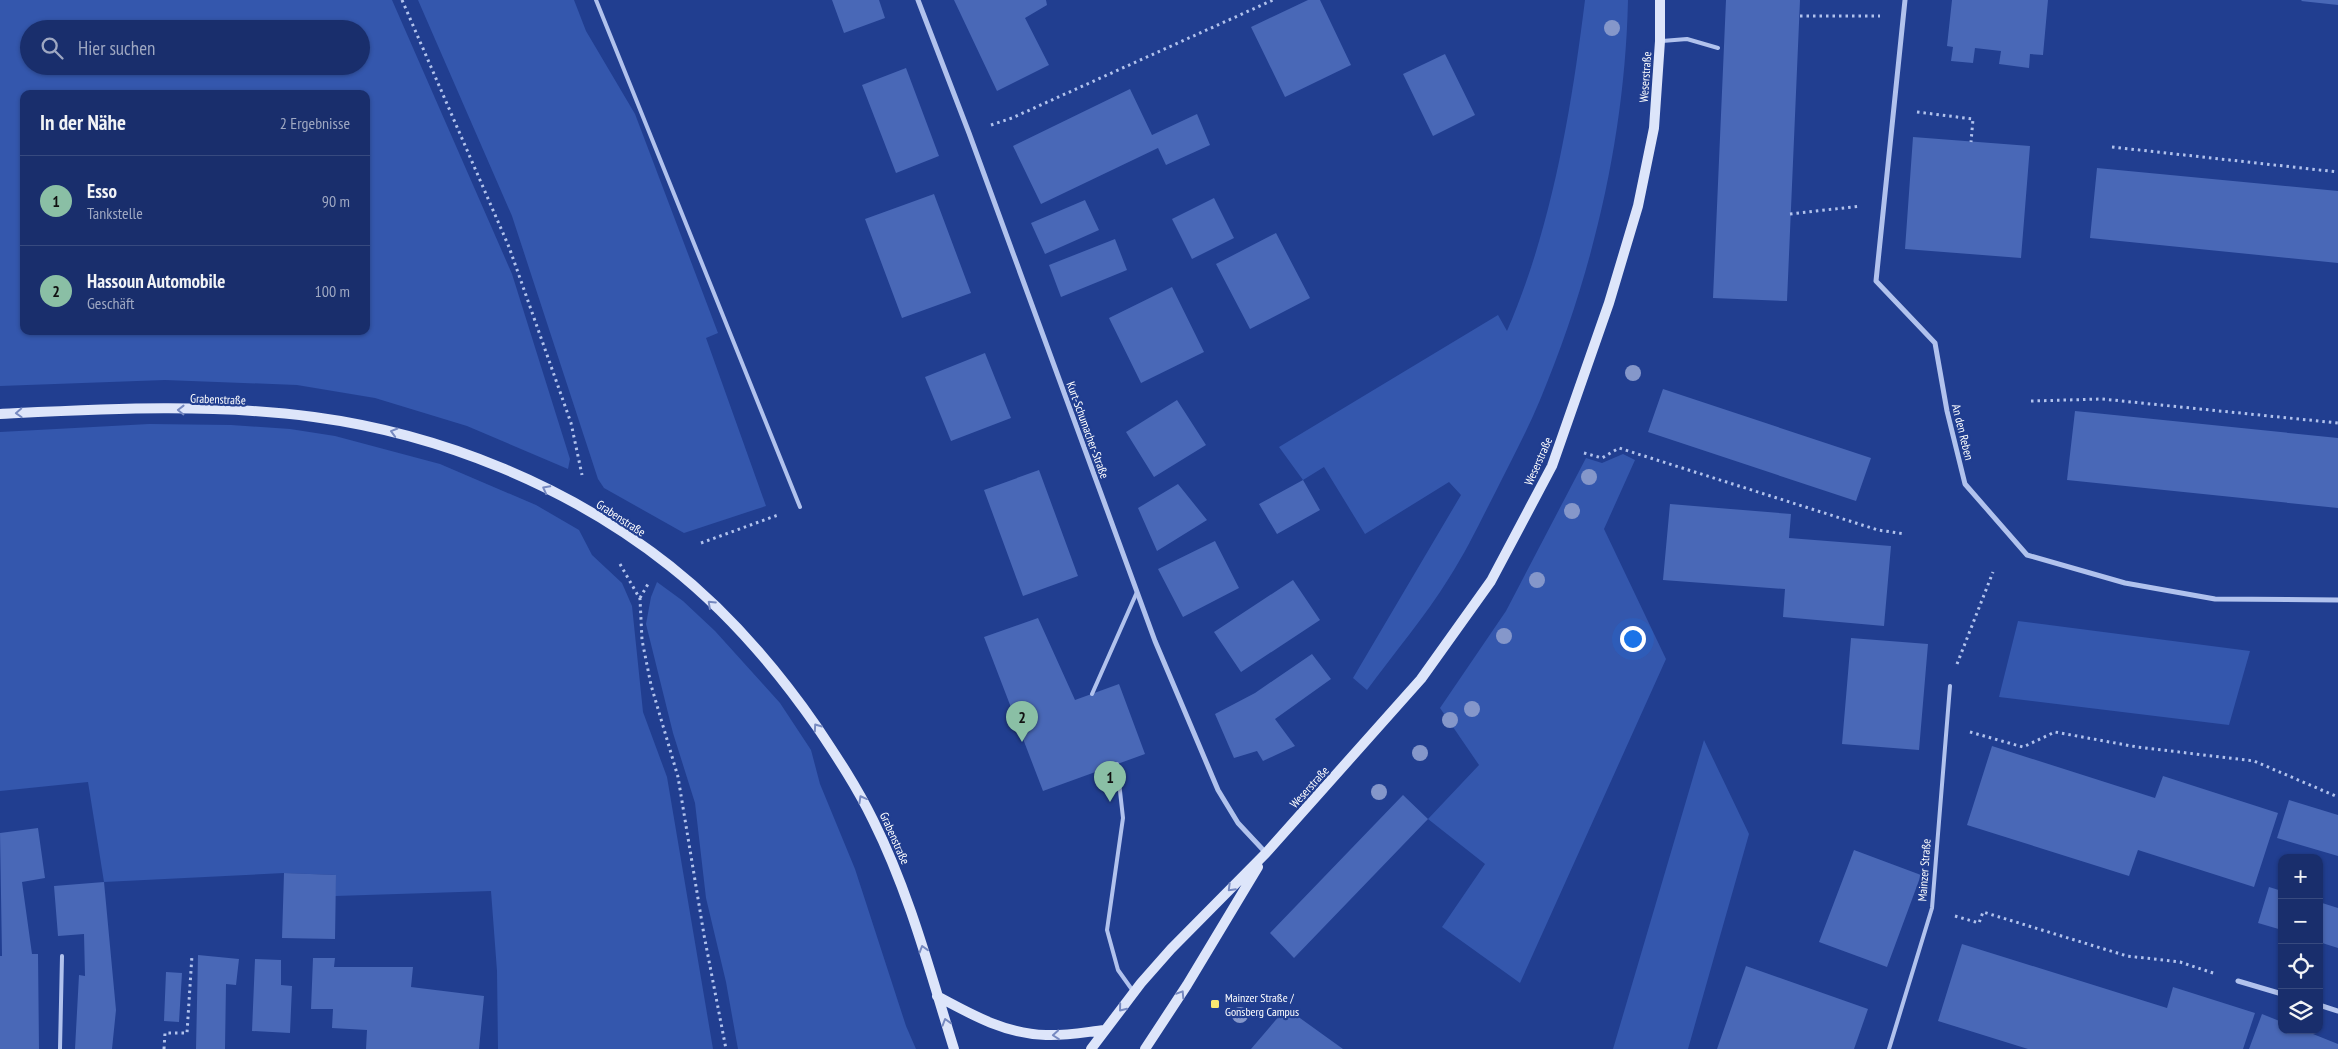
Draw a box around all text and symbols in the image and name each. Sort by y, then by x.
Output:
search box [20,20,370,75]
icon: search [38,34,66,62]
text: Hier suchen [78,36,155,60]
street label: Weserstraße [1636,51,1654,103]
text: In der Nähe [40,109,126,136]
text: 2 Ergebnisse [280,113,350,133]
text: Esso [87,179,117,203]
text: 1 [52,191,60,211]
text: 90 m [322,191,350,211]
text: Tankstelle [87,203,143,223]
text: Hassoun Automobile [87,269,225,293]
text: 2 [52,281,60,301]
text: 100 m [315,281,350,301]
text: Geschäft [87,293,134,313]
street label: Kurt-Schumacher-Straße [1063,379,1113,481]
street label: Grabenstraße [190,391,246,407]
street label: An den Reben [1949,402,1977,462]
one-way arrow [177,405,184,415]
one-way arrow [14,407,22,418]
one-way arrow [391,428,399,438]
street label: Weserstraße [1521,435,1555,487]
one-way arrow [542,485,551,495]
street label: Grabenstraße [594,497,648,539]
one-way arrow [708,601,717,610]
your location [1620,626,1646,652]
pin: 2 [1006,701,1038,742]
one-way arrow [814,723,823,733]
pin: 1 [1094,761,1126,802]
street label: Weserstraße [1286,763,1332,811]
one-way arrow [858,795,868,804]
street label: Grabenstraße [877,810,913,867]
street label: Mainzer Straße [1914,838,1934,902]
map controls [2278,854,2323,1034]
button: + [2278,854,2323,899]
one-way arrow [1228,882,1237,891]
button: − [2278,899,2323,944]
button: locate [2278,944,2323,989]
one-way arrow [918,945,928,954]
button: layers [2278,989,2323,1034]
one-way arrow [1175,990,1184,999]
place label: Mainzer Straße / Gonsberg Campus [1225,990,1299,1019]
marker: Mainzer Straße / Gonsberg Campus [1209,998,1221,1010]
one-way arrow [1120,1002,1128,1011]
one-way arrow [941,1019,951,1027]
one-way arrow [1052,1029,1060,1040]

